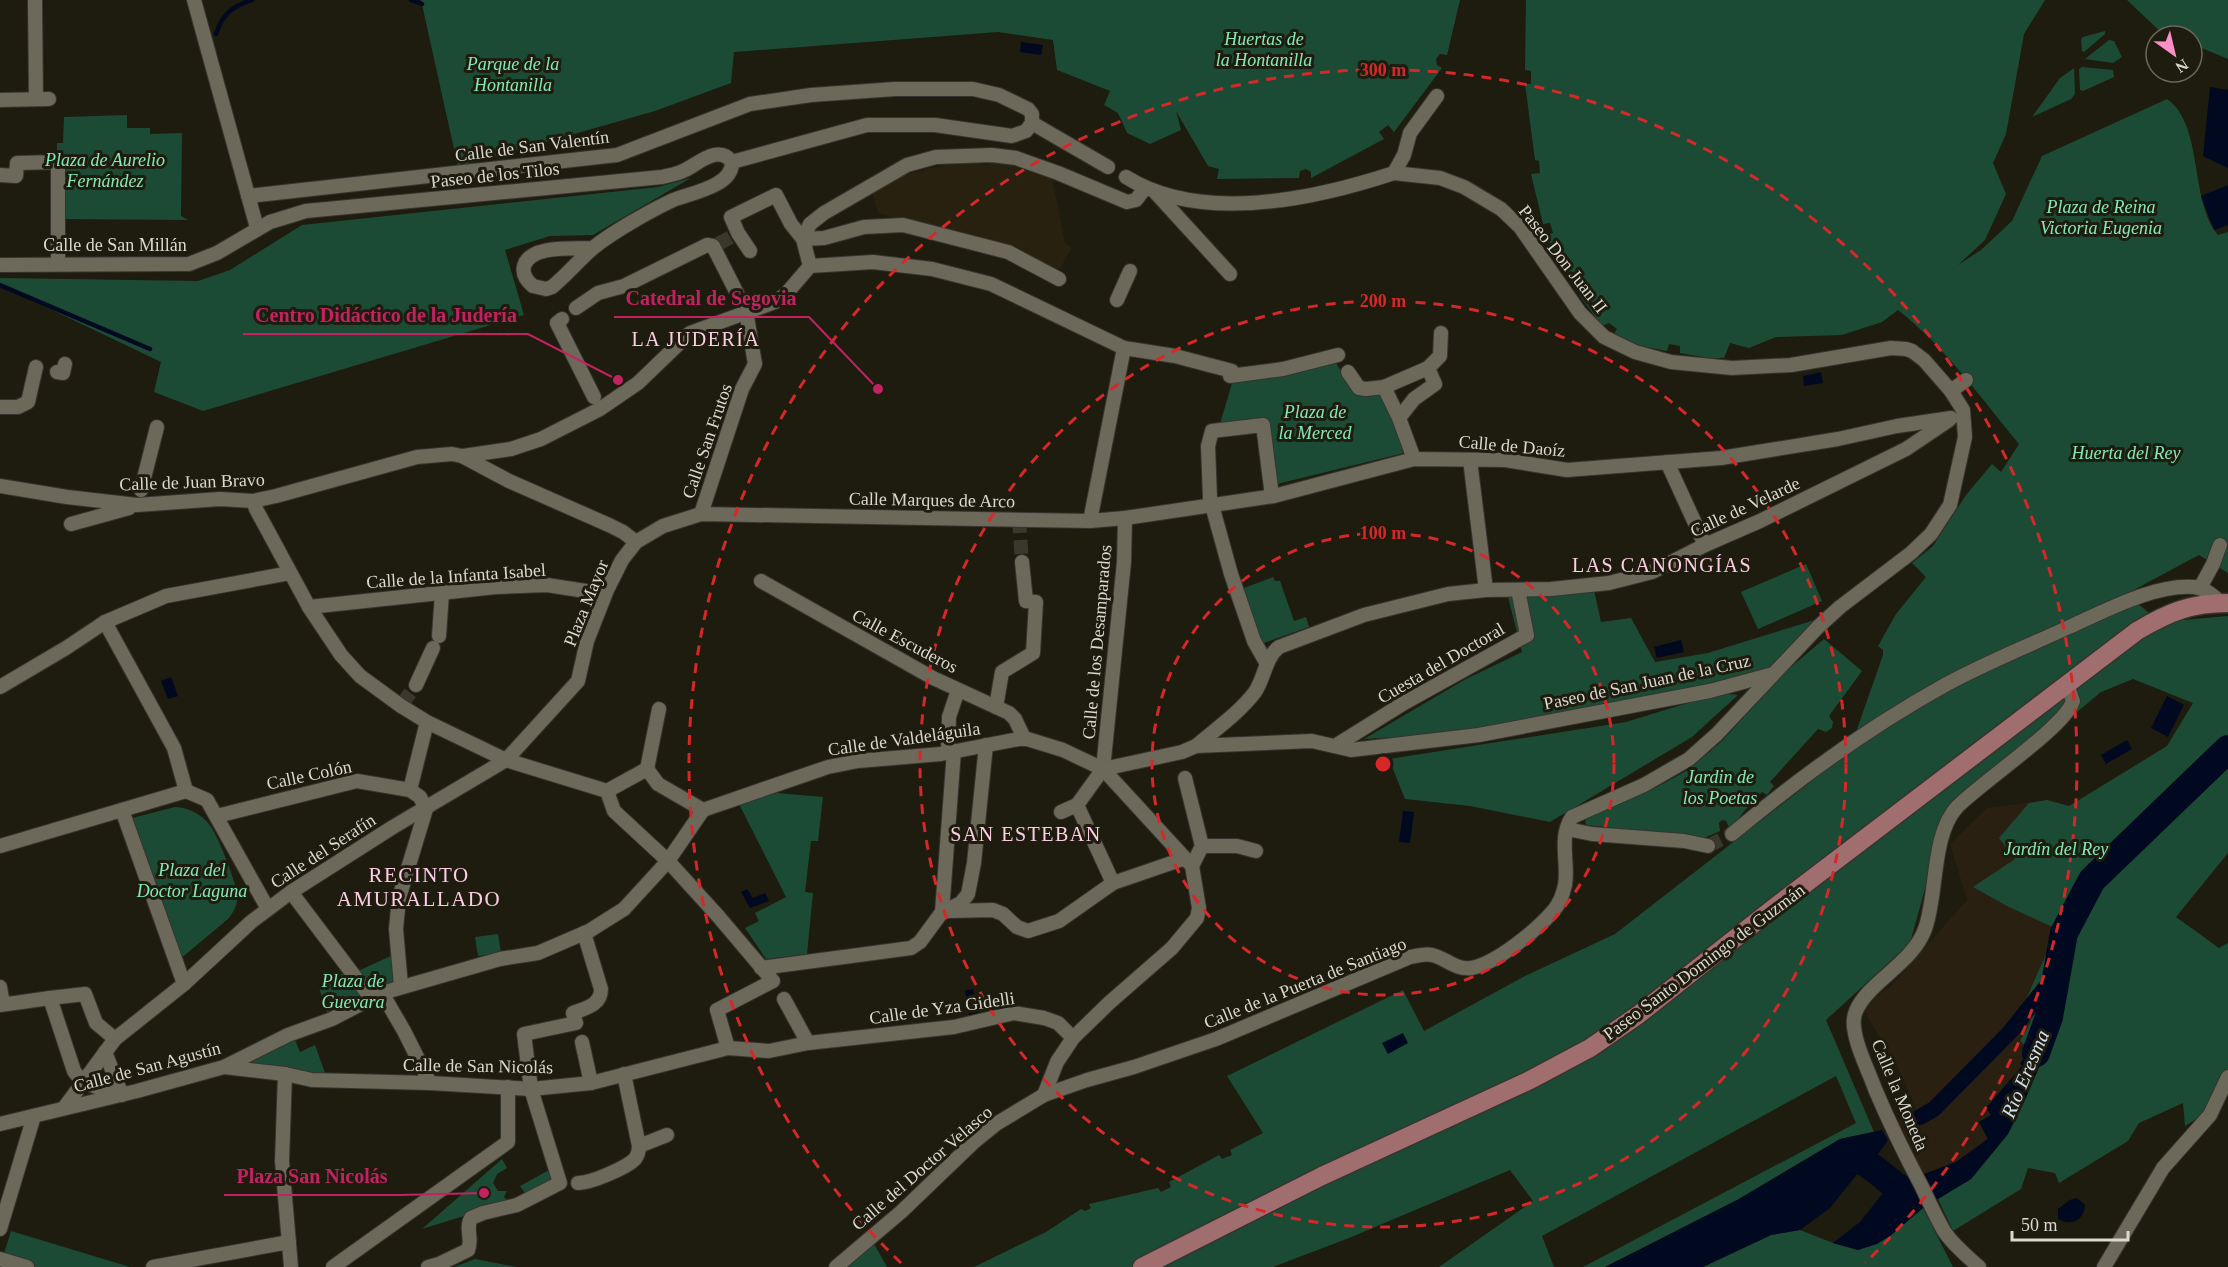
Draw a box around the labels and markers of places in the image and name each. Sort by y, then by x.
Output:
callout: Catedral de Segovia [614,279,809,317]
callout: Centro Didáctico de la Judería [243,296,528,334]
centre of rings [1373,754,1393,774]
callout: Plaza San Nicolás [224,1157,399,1195]

